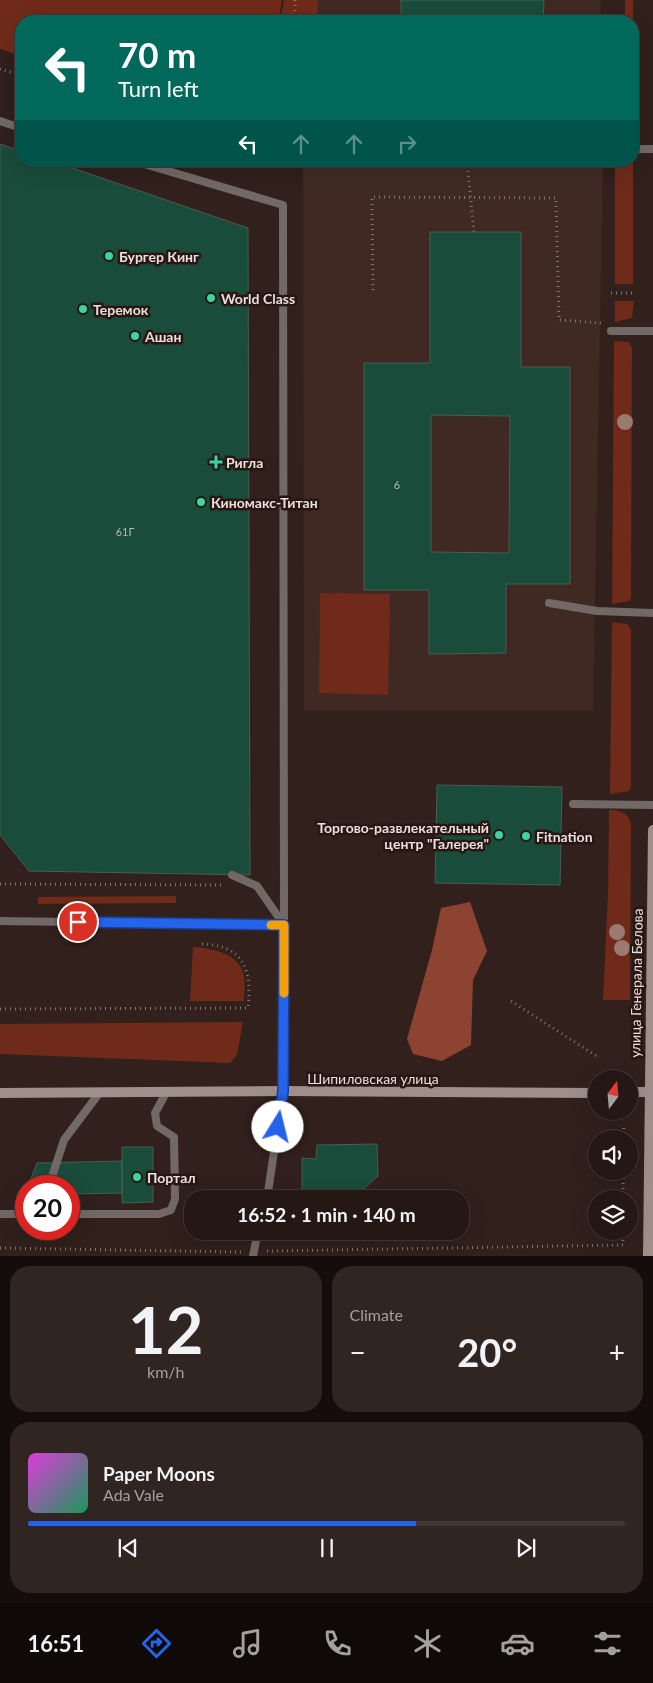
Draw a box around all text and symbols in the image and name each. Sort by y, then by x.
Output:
text: 70 m [118,33,196,75]
icon: left [35,35,100,100]
text: Turn left [118,75,199,102]
icon: left [234,130,262,158]
icon: ahead [287,130,315,158]
icon: ahead [340,130,368,158]
icon: right [393,130,421,158]
place label: Бургер Кинг [119,248,199,265]
marker: Бургер Кинг [103,250,115,262]
place label: World Class [221,290,295,307]
marker: World Class [205,292,217,304]
place label: Теремок [93,301,149,318]
marker: Теремок [77,303,89,315]
place label: Ашан [144,328,181,345]
marker: Ашан [129,330,141,342]
place label: Ригла [226,454,263,471]
marker: Ригла [210,456,222,468]
house number: 6 [394,478,400,491]
place label: Киномакс-Титан [211,494,318,511]
marker: Киномакс-Титан [195,496,207,508]
house number: 61Г [116,525,134,538]
place label: Торгово-развлекательный центр "Галерея" [317,819,489,852]
place label: Fitnation [536,828,593,845]
marker: Торгово-развлекательный центр "Галерея" [493,829,505,841]
marker: Fitnation [520,830,532,842]
pin [57,901,99,943]
icon: arrive [64,908,92,936]
street label: улица Генерала Белова [626,908,646,1058]
street label: Шипиловская улица [307,1070,439,1087]
north arrow [588,1070,638,1120]
map controls [588,1070,638,1240]
position arrow [251,1100,303,1152]
button: sound [588,1130,638,1180]
place label: Портал [147,1169,196,1186]
marker: Портал [131,1171,143,1183]
speed limit sign: 20 [15,1175,80,1240]
button: layers [588,1190,638,1240]
text: 16:52 · 1 min · 140 m [237,1203,416,1226]
text: 12 [128,1290,203,1368]
text: Climate [350,1305,403,1324]
text: 20° [457,1329,517,1375]
text: − [350,1335,366,1369]
text: + [609,1335,625,1369]
text: km/h [147,1362,184,1381]
text: Paper Moons [103,1462,215,1485]
text: Ada Vale [103,1485,164,1504]
icon: previous [114,1534,142,1562]
icon: pause [313,1534,341,1562]
icon: next [512,1534,540,1562]
icon: directions [139,1626,174,1661]
icon: music [230,1626,265,1661]
icon: phone [320,1626,355,1661]
icon: climate [410,1626,445,1661]
icon: car [500,1626,535,1661]
icon: filters [590,1626,625,1661]
text: 16:51 [28,1630,84,1657]

